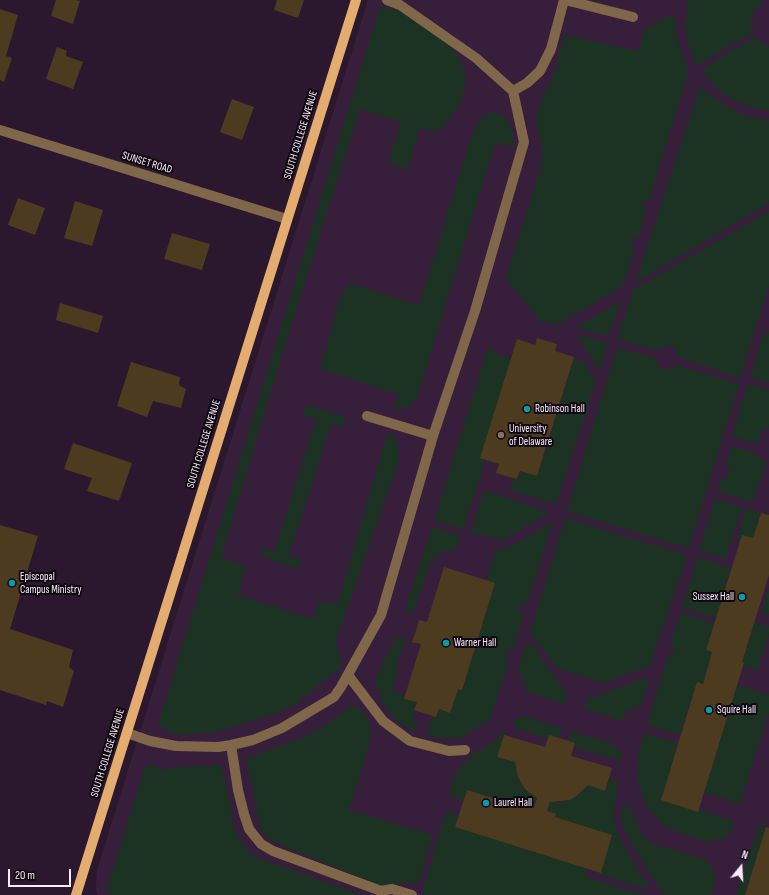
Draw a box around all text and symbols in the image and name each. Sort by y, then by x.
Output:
street label: SOUTH COLLEGE AVENUE [281,89,321,181]
street label: SUNSET ROAD [120,149,174,177]
street label: SOUTH COLLEGE AVENUE [184,398,224,490]
place label: Robinson Hall [535,402,585,416]
marker: Robinson Hall [522,404,532,414]
place label: University of Delaware [509,422,552,448]
marker: University of Delaware [496,430,506,440]
place label: Episcopal Campus Ministry [20,570,81,596]
marker: Episcopal Campus Ministry [7,578,17,588]
place label: Sussex Hall [693,590,734,604]
marker: Sussex Hall [737,592,747,602]
place label: Warner Hall [454,636,496,650]
marker: Warner Hall [441,638,451,648]
place label: Squire Hall [717,703,756,717]
marker: Squire Hall [704,705,714,715]
street label: SOUTH COLLEGE AVENUE [88,707,128,799]
place label: Laurel Hall [494,796,532,810]
marker: Laurel Hall [481,798,491,808]
north arrow [721,847,761,887]
text: N [740,848,750,862]
scale bar [10,861,73,887]
text: 20 m [15,868,35,883]

